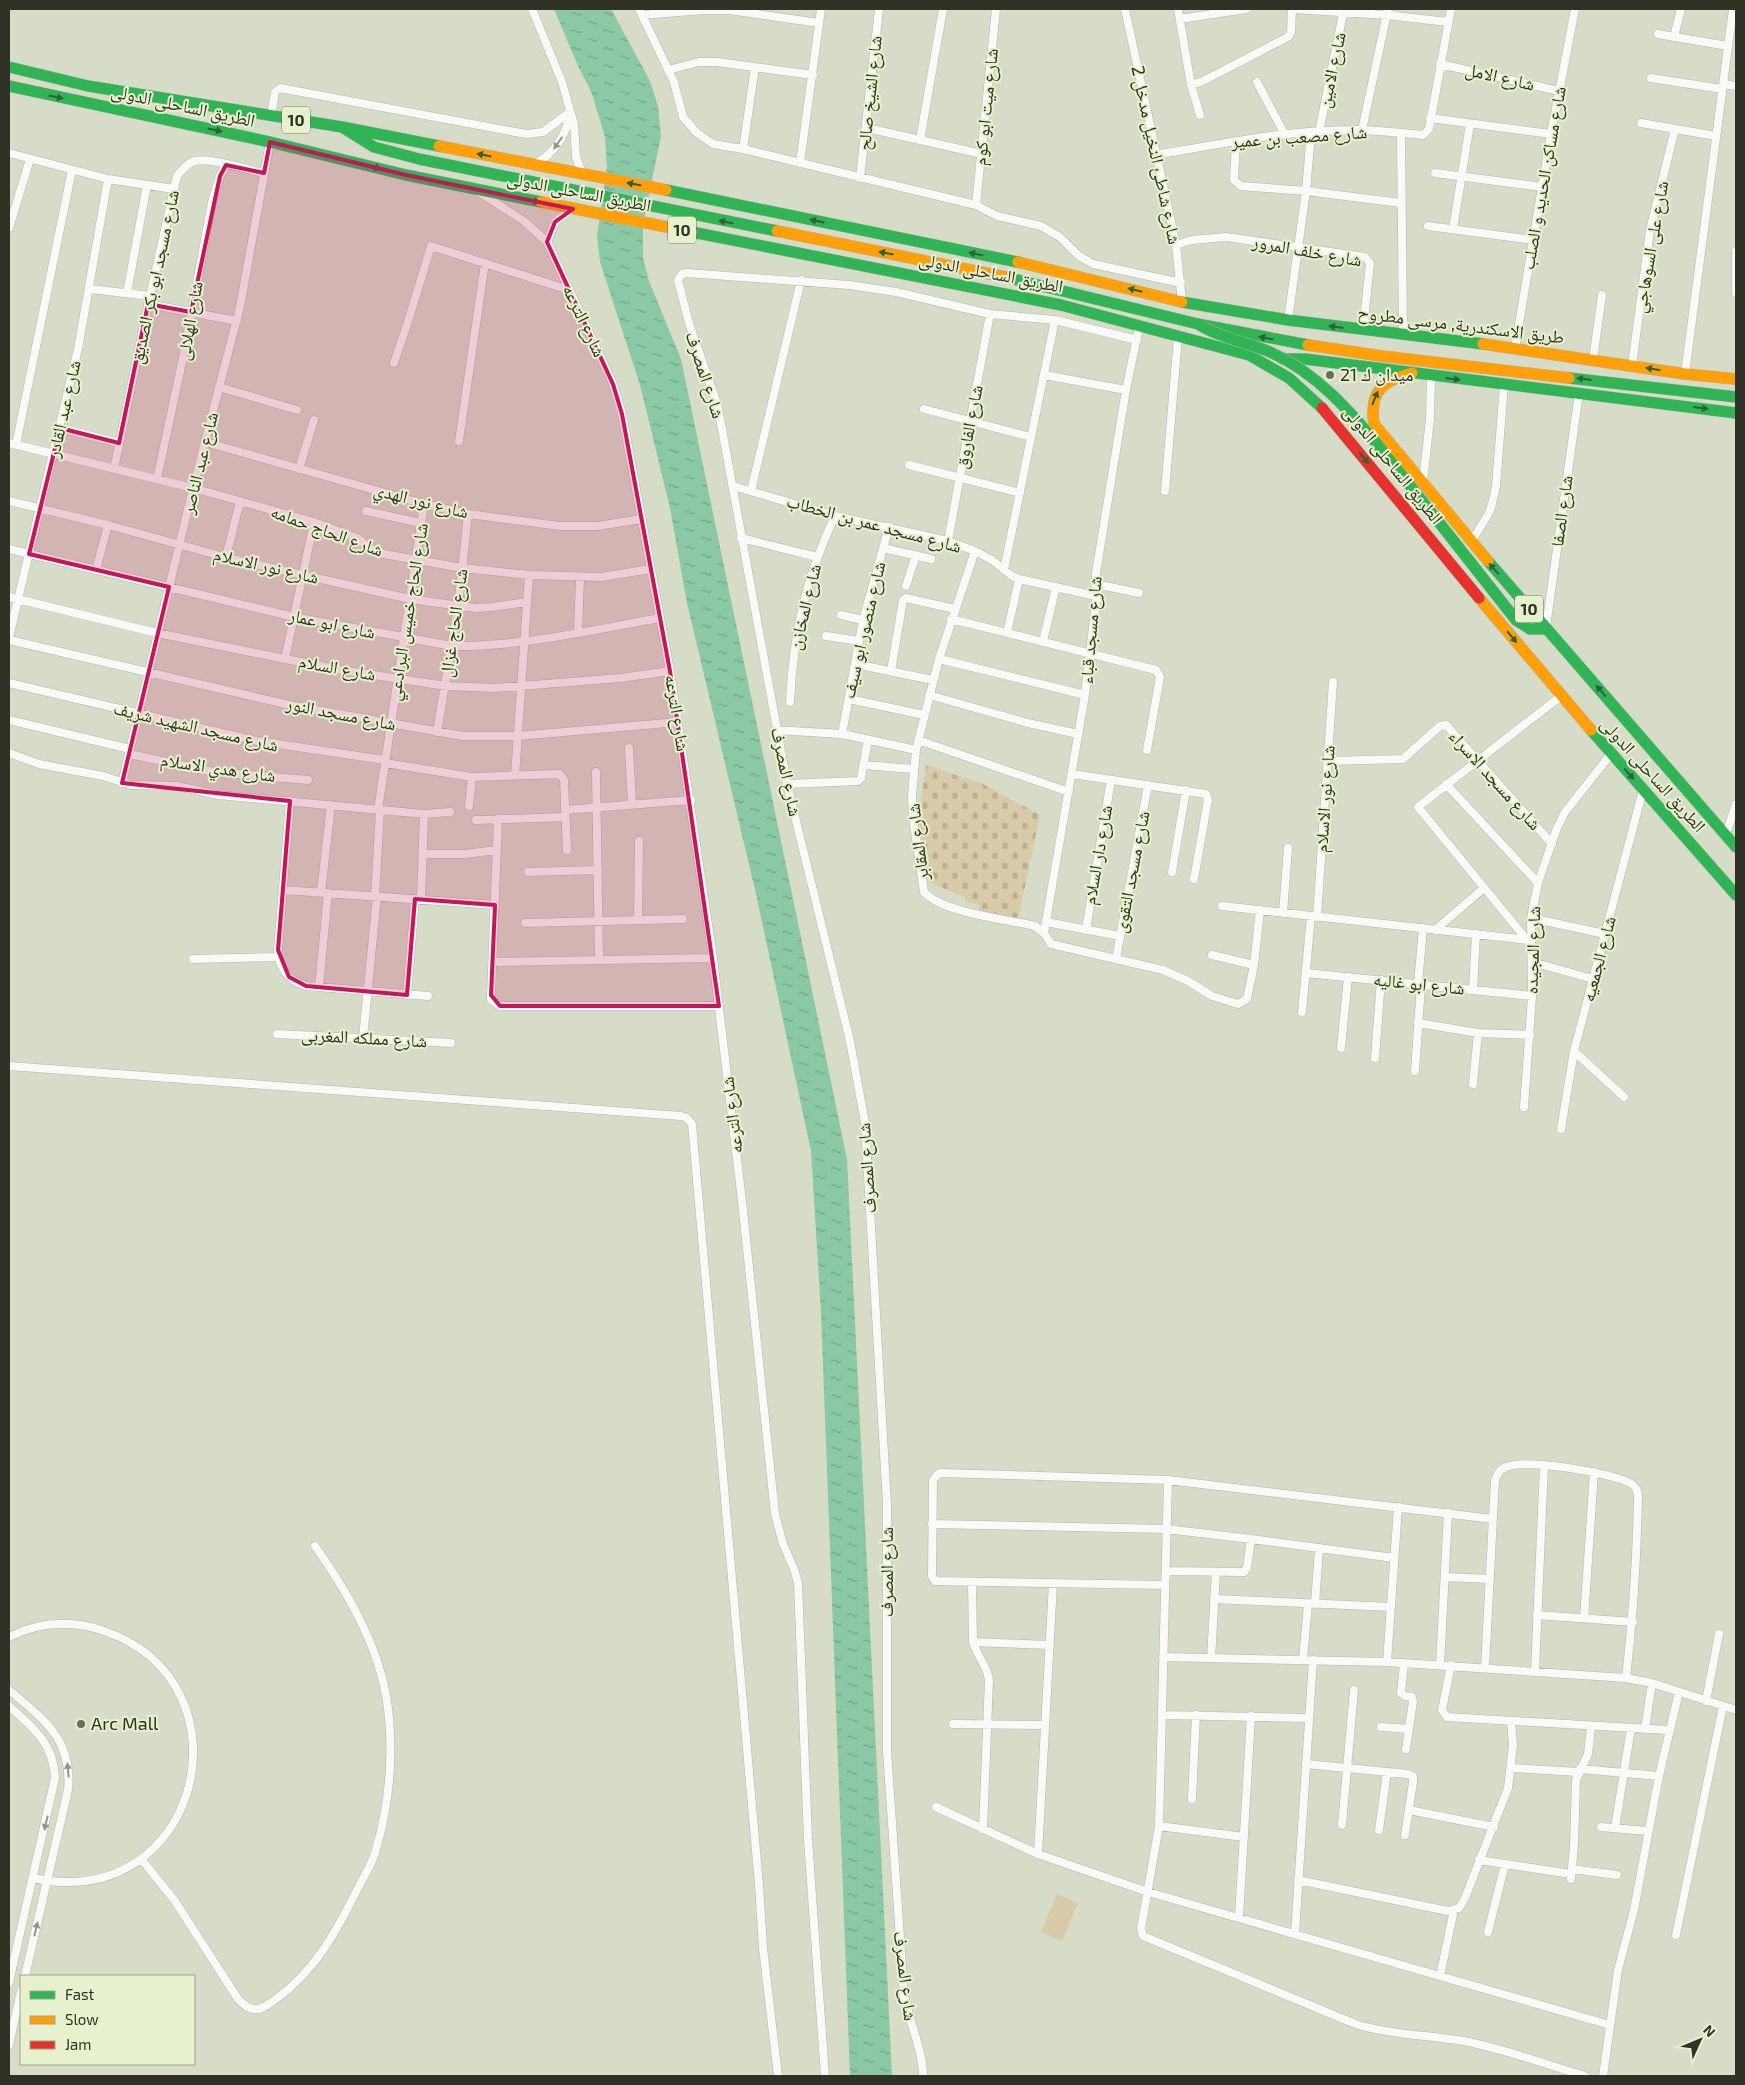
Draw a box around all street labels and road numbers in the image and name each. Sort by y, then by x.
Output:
street label: شارع الامين [1312,30,1351,110]
street label: شارع الشيخ صالح [852,34,888,152]
street label: شارع ميت ابو كوم [968,47,1004,167]
street label: شارع الامل [1463,57,1537,96]
street label: شارع شاطئ النخيل مدخل 2 [1126,63,1187,246]
street label: الطريق الساحلى الدولى [109,79,257,132]
street label: شارع مساكن الحديد و الصلب [1516,84,1571,271]
road number: 10 [282,106,310,134]
street label: شارع مصعب بن عمير [1229,120,1368,153]
street label: الطريق الساحلى الدولى [505,166,653,217]
street label: شارع على السوهاجي [1628,179,1677,316]
street label: شارع مسجد ابو بكر الصديق [125,188,184,366]
road number: 10 [668,216,696,244]
street label: شارع خلف المرور [1249,229,1364,271]
street label: الطريق الساحلى الدولى [917,247,1065,298]
street label: شارع الهلالى [171,279,208,362]
street label: شارع الترعه [558,281,611,361]
street label: طريق الاسكندرية, مرسى مطروح [1356,300,1566,350]
street label: شارع المصرف [681,328,730,421]
street label: شارع عبد القادر [41,358,86,461]
street label: شارع الفاروق [949,383,988,471]
street label: الطريق الساحلى الدولى [1338,401,1448,529]
street label: شارع عبد الناصر [175,409,223,517]
street label: شارع الصفا [1545,474,1578,548]
street label: شارع نور الهدي [370,478,471,527]
street label: شارع مسجد عمر بن الخطاب [784,489,964,558]
street label: شارع الحاج حمامه [267,500,387,562]
street label: شارع الحاج خميس البرادعي [382,521,436,703]
street label: شارع نور الاسلام [211,542,321,590]
street label: شارع منصور ابو سيف [837,559,890,701]
street label: شارع المخازن [783,561,826,652]
street label: شارع الحاج غزال [434,567,474,679]
street label: شارع مسجد قباء [1074,575,1107,685]
road number: 10 [1515,596,1543,622]
street label: شارع ابو عمار [286,603,378,644]
street label: شارع السلام [296,649,378,687]
street label: شارع الترعه [660,673,695,753]
street label: شارع مسجد النور [283,691,398,735]
street label: شارع مسجد الشهيد شريف [111,696,281,757]
street label: الطريق الساحلى الدولى [1596,713,1711,837]
street label: شارع مسجد الاسراء [1444,724,1547,835]
street label: شارع المصرف [766,725,807,818]
street label: شارع نور الاسلام [1309,744,1341,854]
street label: شارع هدي الاسلام [158,748,277,791]
street label: شارع المقابر [901,802,934,883]
street label: شارع دار السلام [1077,803,1119,907]
street label: شارع مسجد التقوى [1108,809,1155,935]
street label: شارع المجيده [1519,906,1546,994]
street label: شارع الجمعيه [1576,913,1621,1004]
street label: شارع ابو غاليه [1372,967,1466,1000]
street label: شارع مملكه المغربى [300,1023,428,1052]
street label: شارع الترعه [715,1075,748,1155]
street label: شارع المصرف [852,1122,881,1214]
street label: شارع المصرف [875,1527,898,1617]
street label: شارع المصرف [889,1930,922,2022]

